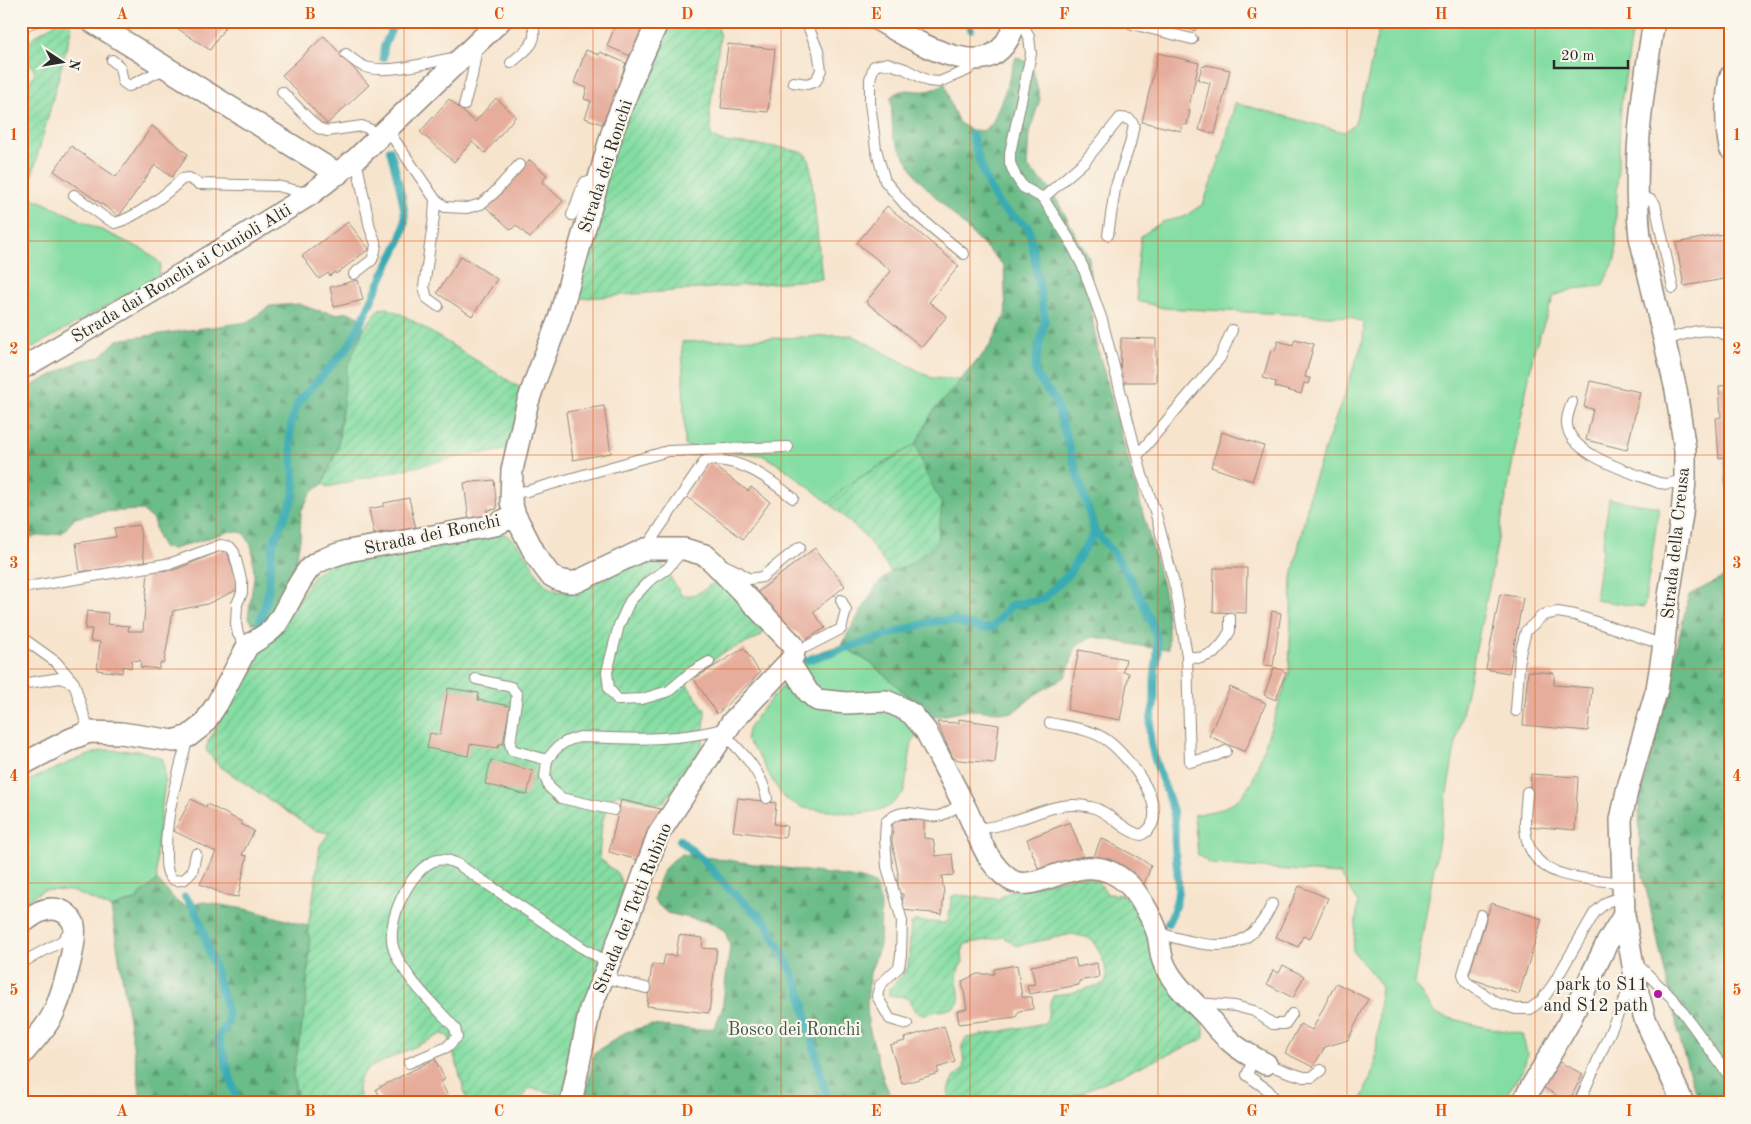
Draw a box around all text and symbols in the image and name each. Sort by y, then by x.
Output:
text: A [116,7,128,23]
text: B [304,7,316,23]
text: C [494,7,504,23]
text: D [681,7,693,23]
text: E [870,7,882,23]
text: F [1059,7,1070,23]
text: G [1246,7,1258,23]
text: H [1434,7,1448,23]
text: I [1625,7,1633,23]
north arrow [38,38,88,88]
scale bar [1554,38,1627,70]
text: 20 m [1561,49,1595,64]
text: N [66,58,82,71]
street label: Strada dei Ronchi [576,97,636,235]
text: 1 [9,128,19,144]
text: 1 [1732,128,1742,144]
street label: Strada dai Ronchi ai Cunioli Alti [69,201,295,347]
text: 2 [9,342,19,358]
text: 2 [1732,342,1742,358]
street label: Strada della Creusa [1659,466,1693,620]
street label: Strada dei Ronchi [363,512,502,558]
text: 3 [9,556,19,572]
text: 3 [1732,556,1742,572]
text: 4 [9,769,19,785]
text: 4 [1732,769,1742,785]
street label: Strada dei Tetti Rubino [590,820,675,996]
place label: park to S11 and S12 path [1544,976,1648,1015]
text: 5 [9,983,19,999]
text: 5 [1732,983,1742,999]
marker: park to S11 and S12 path [1652,988,1664,1000]
park label: Bosco dei Ronchi [728,1021,860,1039]
text: A [116,1104,128,1120]
text: B [304,1104,316,1120]
text: C [494,1104,504,1120]
text: D [681,1104,693,1120]
text: E [870,1104,882,1120]
text: F [1059,1104,1070,1120]
text: G [1246,1104,1258,1120]
text: H [1434,1104,1448,1120]
text: I [1625,1104,1633,1120]

